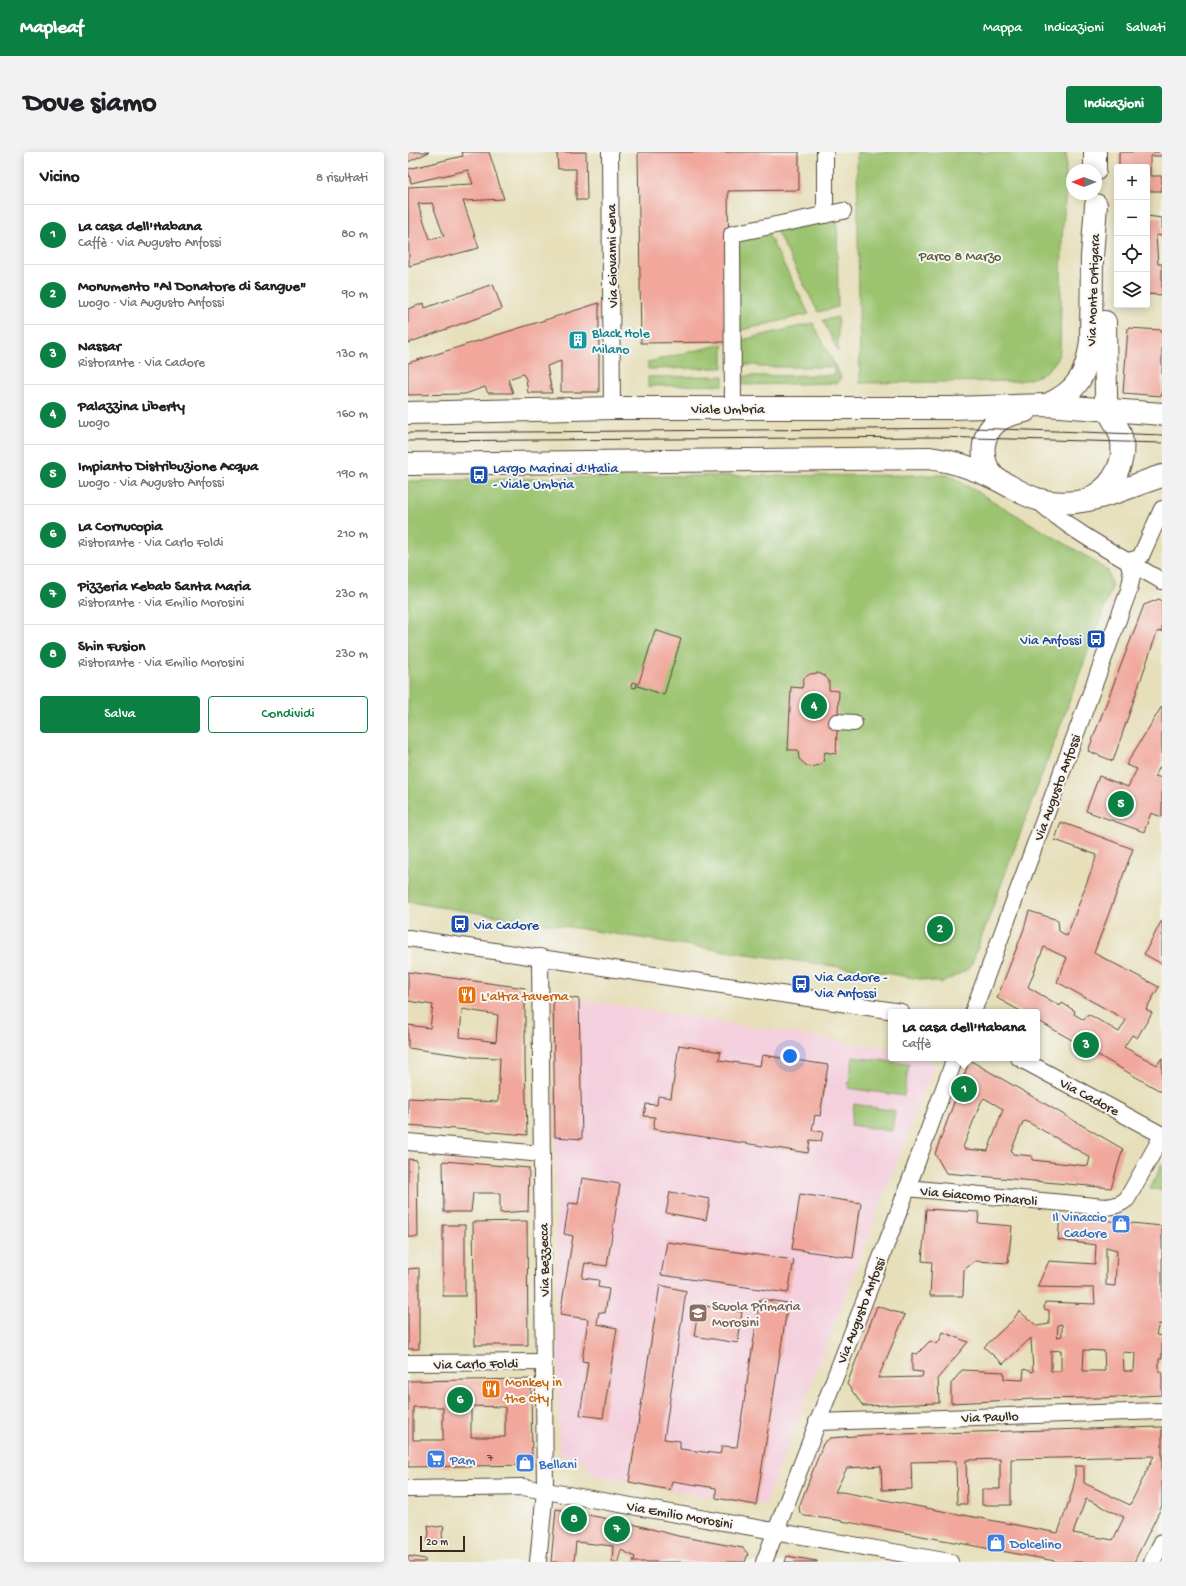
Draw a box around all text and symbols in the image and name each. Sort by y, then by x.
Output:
text: Mapleaf [20,17,83,40]
text: Mappa [983,20,1022,37]
text: Indicazioni [1044,20,1104,37]
text: Salvati [1126,20,1166,37]
button: Indicazioni [1066,86,1162,123]
text: Dove siamo [24,88,157,121]
north arrow [1066,164,1102,200]
map controls [1114,164,1150,308]
button: + [1114,164,1150,200]
text: Vicino [40,168,80,188]
text: 8 risultati [316,171,368,186]
button: − [1114,200,1150,236]
street label: Via Giovanni Cena [604,203,623,309]
text: La casa dell'Habana [78,218,202,236]
text: 1 [50,227,56,242]
text: 80 m [341,227,368,242]
street label: Via Monte Ortigara [1084,232,1105,348]
text: Caffè · Via Augusto Anfossi [78,236,222,251]
button: locate [1114,236,1150,272]
park label: Parco 8 Marzo [918,249,1001,266]
button: layers [1114,272,1150,308]
text: Monumento "Al Donatore di Sangue" [78,278,306,296]
text: 2 [50,287,56,302]
text: 90 m [342,287,368,302]
text: Luogo · Via Augusto Anfossi [78,296,224,311]
place label: Black Hole Milano [591,326,651,359]
building icon: Black Hole Milano [567,329,589,351]
text: Nassar [78,338,121,356]
text: 3 [50,347,56,362]
text: 130 m [336,347,368,362]
text: Ristorante · Via Cadore [78,356,205,371]
text: Palazzina Liberty [78,398,185,416]
street label: Viale Umbria [690,402,766,419]
text: 4 [50,407,56,422]
text: 160 m [336,407,368,422]
text: Luogo [78,416,110,431]
text: Impianto Distribuzione Acqua [78,458,258,476]
place label: Largo Marinai d'Italia - Viale Umbria [493,461,619,494]
bus stop icon: Largo Marinai d'Italia - Viale Umbria [468,464,490,486]
text: 5 [50,467,56,482]
text: 190 m [337,467,368,482]
text: Luogo · Via Augusto Anfossi [78,476,224,491]
text: La Cornucopia [78,518,163,536]
text: 6 [50,527,56,542]
text: 210 m [337,527,368,542]
text: Ristorante · Via Carlo Foldi [78,536,223,551]
text: Pizzeria Kebab Santa Maria [78,578,251,596]
text: 7 [50,587,56,602]
text: 230 m [335,587,368,602]
text: Ristorante · Via Emilio Morosini [78,596,244,611]
bus stop icon: Via Anfossi [1085,628,1107,650]
place label: Via Anfossi [1019,633,1082,650]
text: Shin Fusion [78,638,145,656]
text: 8 [49,647,57,662]
text: 230 m [335,647,368,662]
text: Ristorante · Via Emilio Morosini [78,656,244,671]
pin: 4 [801,691,827,721]
button: Salva [40,696,200,733]
button: Condividi [208,696,368,733]
street label: Via Augusto Anfossi [1031,732,1086,845]
pin: 5 [1108,789,1134,819]
bus stop icon: Via Cadore [449,913,471,935]
pin: 2 [927,914,953,944]
place label: Via Cadore [473,918,540,935]
place label: Via Cadore - Via Anfossi [814,970,888,1003]
bus stop icon: Via Cadore - Via Anfossi [790,973,812,995]
restaurant icon: L'altra taverna [456,984,478,1006]
place label: L'altra taverna [481,989,570,1006]
popup [888,1009,1040,1061]
text: La casa dell'Habana [902,1019,1026,1037]
pin: 3 [1073,1030,1099,1060]
text: Caffè [902,1037,931,1052]
your location [780,1046,800,1066]
pin: 1 [951,1074,977,1104]
street label: Via Cadore [1055,1075,1122,1121]
street label: Via Giacomo Pinaroli [918,1184,1038,1211]
place label: Il Vinaccio Cadore [1052,1210,1108,1243]
shop icon: Il Vinaccio Cadore [1110,1213,1132,1235]
street label: Via Bezzecca [536,1222,555,1298]
street label: Via Augusto Anfossi [834,1255,890,1367]
place label: Scuola Primaria Morosini [712,1299,802,1332]
school or university icon: Scuola Primaria Morosini [687,1302,709,1324]
street label: Via Carlo Foldi [433,1356,519,1375]
place label: Monkey in the city [504,1375,562,1408]
restaurant icon: Monkey in the city [480,1378,502,1400]
pin: 6 [447,1385,473,1415]
street label: Via Paullo [960,1409,1019,1428]
supermarket icon: Pam [425,1448,447,1470]
house number: 7 [486,1452,494,1466]
shop icon: Bellani [514,1452,536,1474]
place label: Pam [449,1453,475,1470]
place label: Bellani [538,1457,577,1474]
street label: Via Emilio Morosini [624,1499,734,1534]
pin: 8 [561,1504,587,1534]
pin: 7 [604,1514,630,1544]
shop icon: Dolcelino [985,1532,1007,1554]
scale bar [420,1534,465,1553]
text: 20 m [426,1537,448,1549]
place label: Dolcelino [1009,1537,1062,1554]

